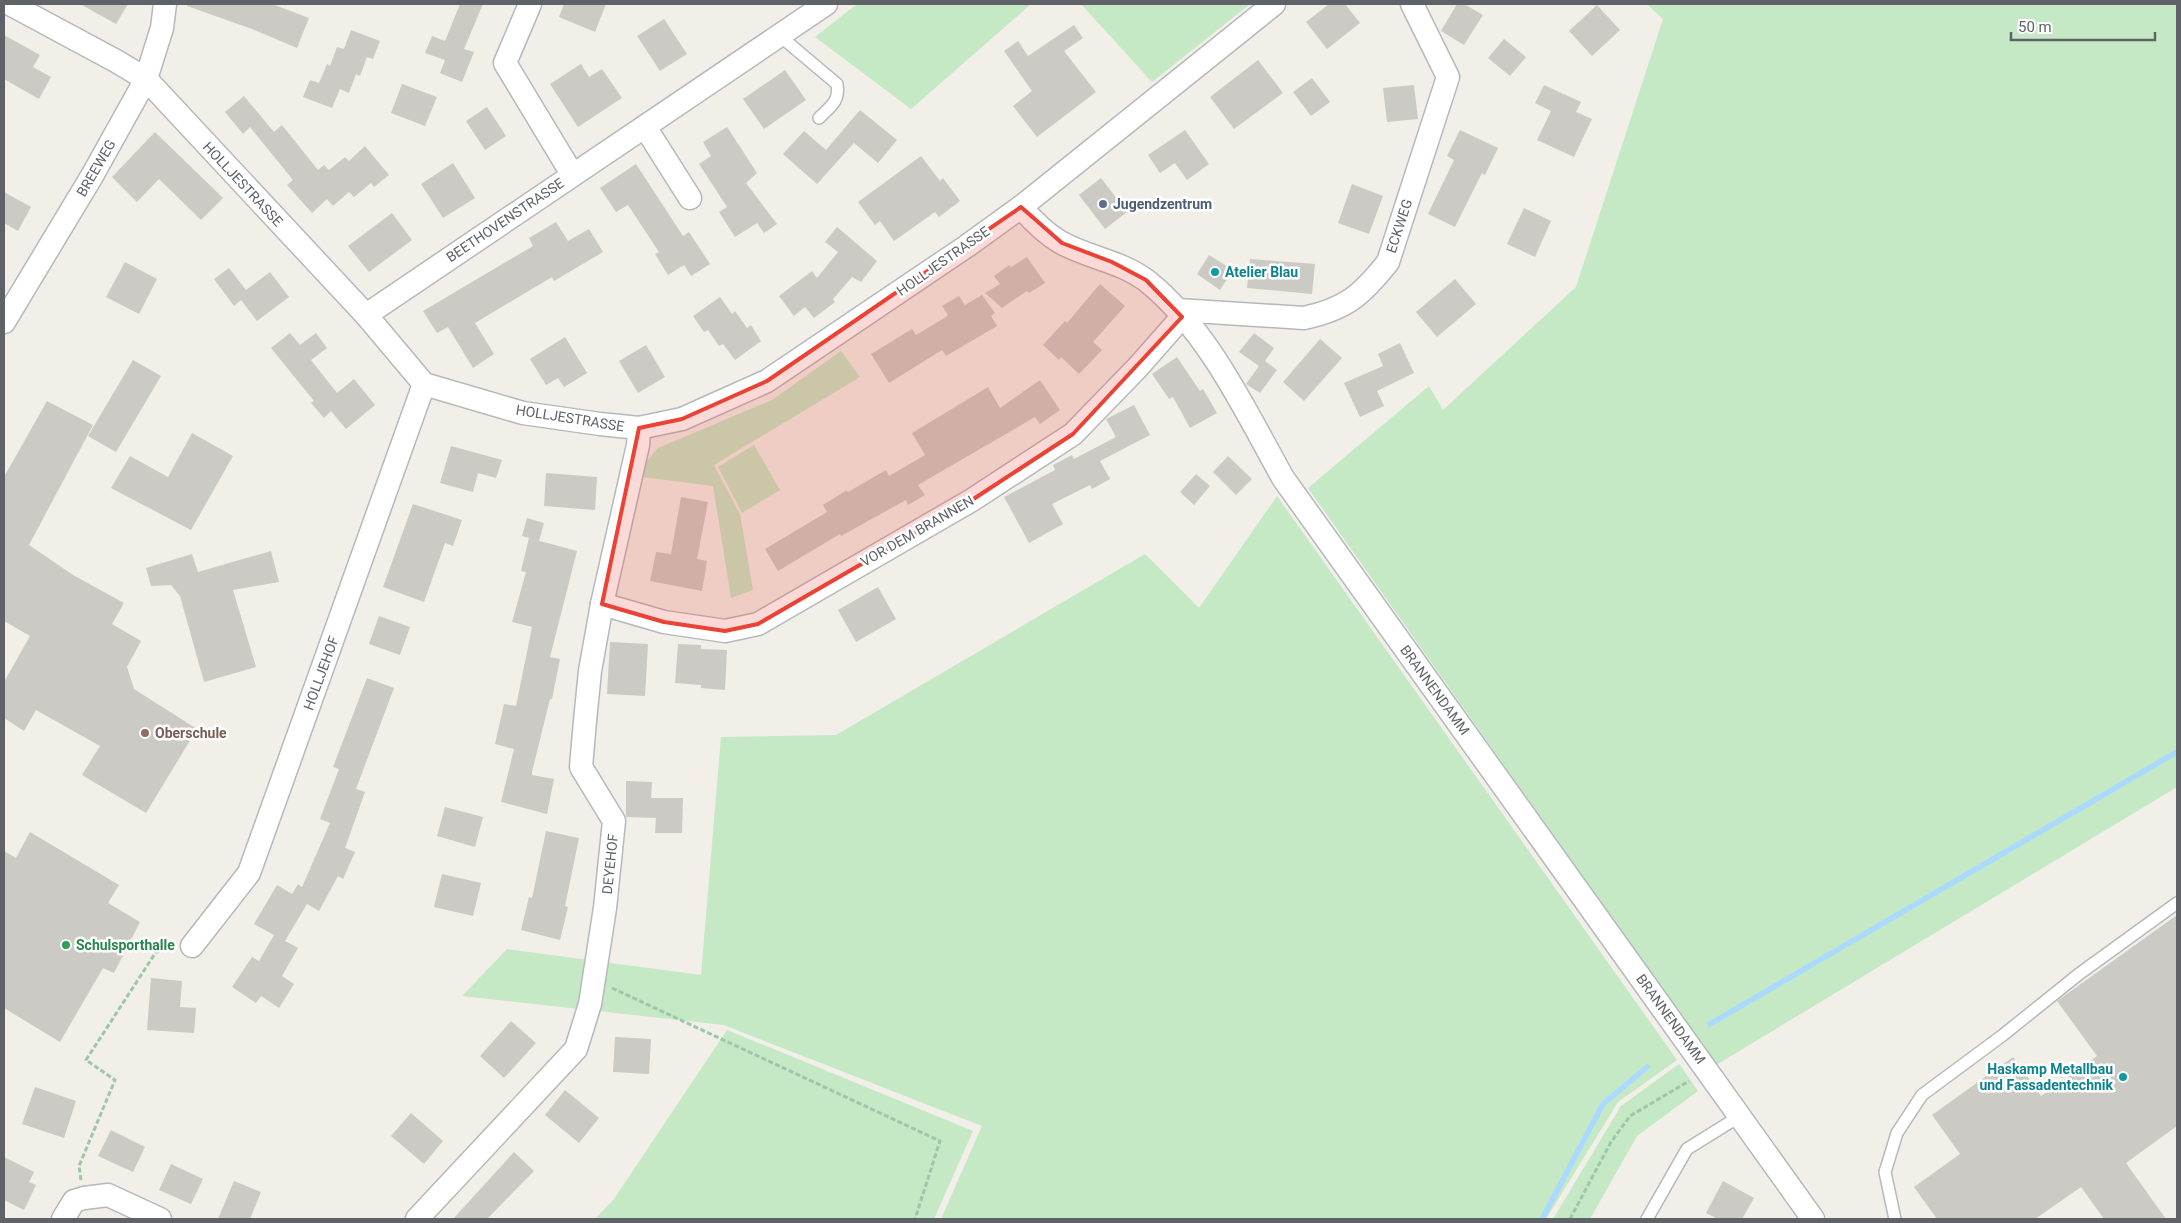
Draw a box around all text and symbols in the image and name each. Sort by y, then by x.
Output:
scale bar [2011,10,2155,42]
text: 50 m [2018,18,2052,36]
street label: BREEWEG [73,137,119,199]
street label: HOLLJESTRASSE [200,139,286,229]
street label: BEETHOVENSTRASSE [443,175,567,265]
place label: Jugendzentrum [1113,196,1212,212]
street label: ECKWEG [1383,197,1415,255]
marker: Jugendzentrum [1097,198,1109,210]
street label: HOLLJESTRASSE [894,223,992,299]
place label: Atelier Blau [1225,264,1298,280]
marker: Atelier Blau [1209,266,1221,278]
street label: HOLLJESTRASSE [515,402,625,434]
street label: VOR DEM BRANNEN [858,492,976,570]
street label: HOLLJEHOF [300,633,342,712]
street label: BRANNENDAMM [1397,642,1473,738]
place label: Oberschule [155,725,227,741]
marker: Oberschule [139,727,151,739]
street label: DEYEHOF [599,833,621,895]
place label: Schulsporthalle [76,937,175,953]
marker: Schulsporthalle [60,939,72,951]
street label: BRANNENDAMM [1633,971,1709,1067]
place label: Haskamp Metallbau und Fassadentechnik [1979,1061,2114,1093]
marker: Haskamp Metallbau und Fassadentechnik [2117,1071,2129,1083]

